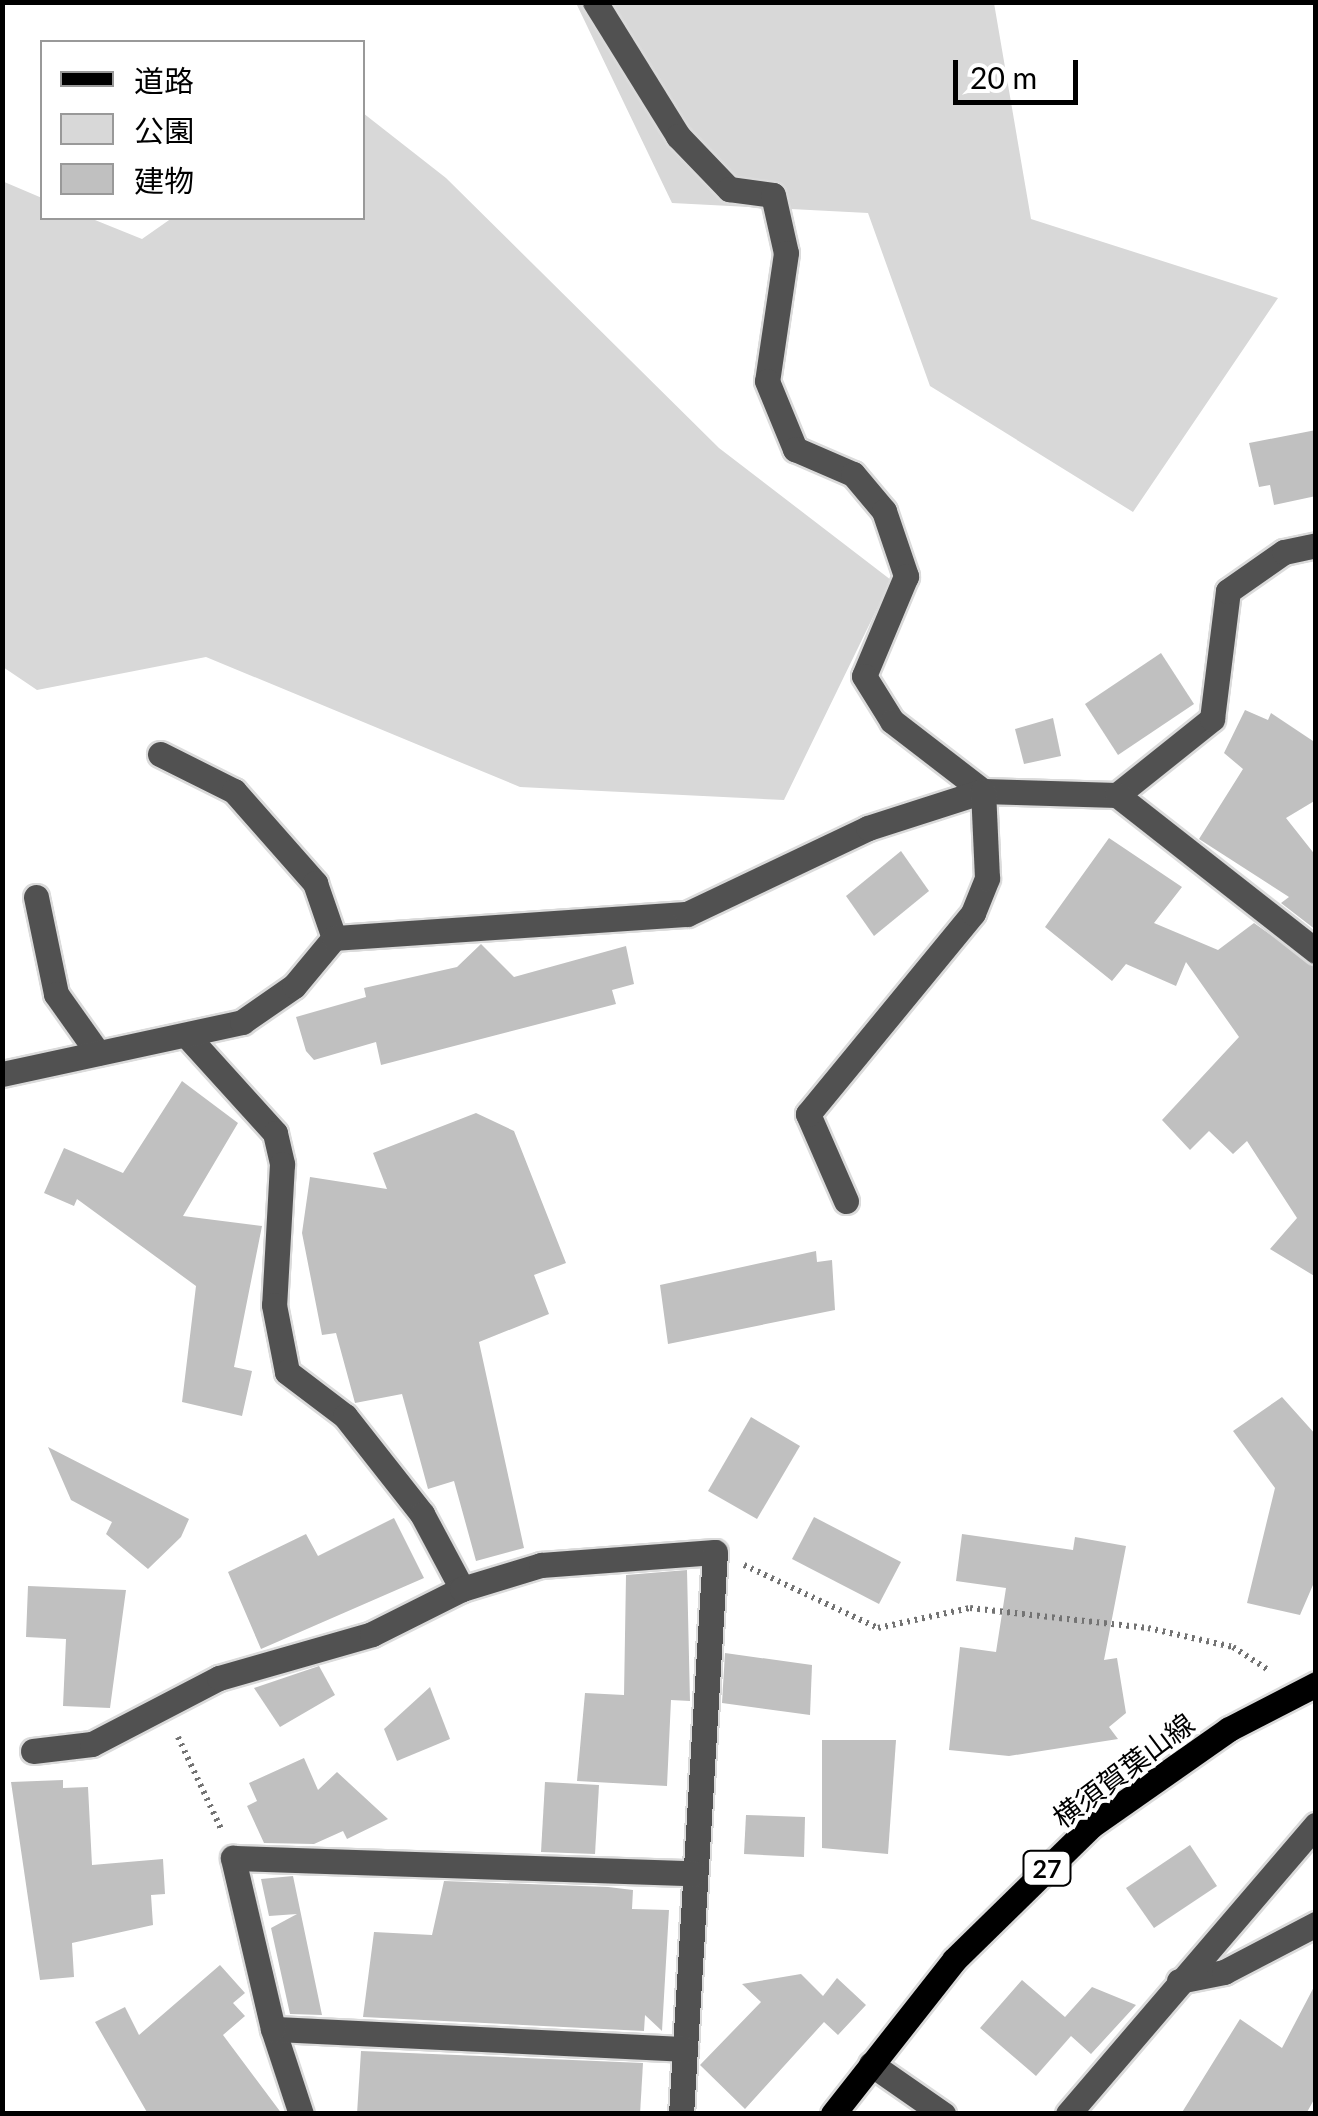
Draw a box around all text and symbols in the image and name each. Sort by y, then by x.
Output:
legend [40,40,365,220]
scale bar [958,40,1083,102]
text: 20 m [970,59,1037,95]
text: 道路 [134,62,194,98]
text: 公園 [134,112,194,148]
text: 建物 [134,162,194,198]
street label: 横須賀葉山線 [1046,1706,1200,1834]
road number: 27 [1022,1848,1072,1888]

